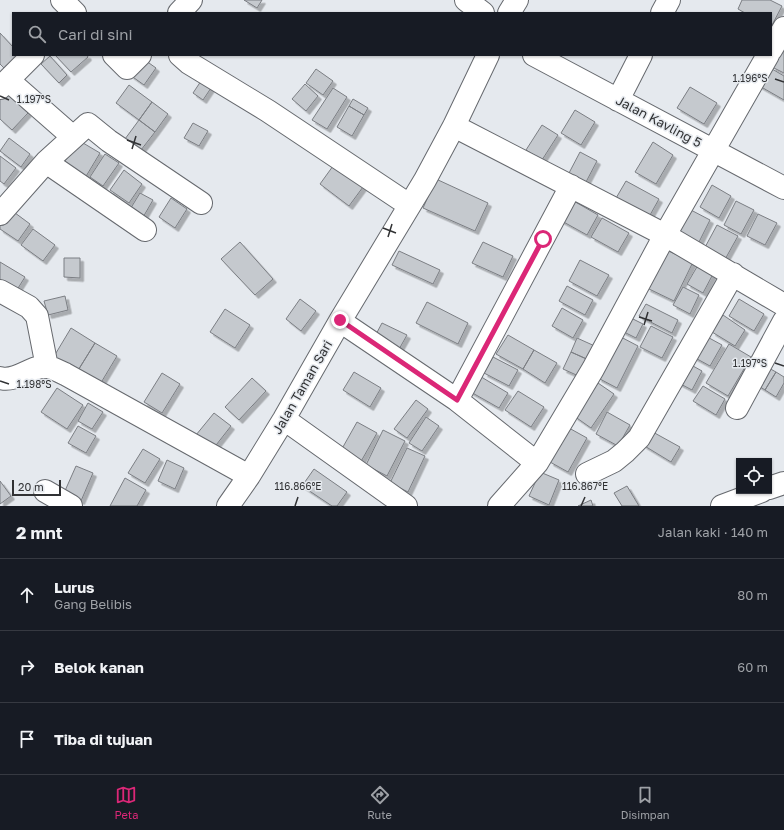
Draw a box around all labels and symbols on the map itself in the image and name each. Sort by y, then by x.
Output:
text: 1.196°S [732,72,768,84]
street label: Jalan Kavling 5 [613,92,705,150]
text: 1.197°S [17,93,51,105]
route start [534,230,552,248]
route end [331,311,349,329]
street label: Jalan Taman Sari [269,337,335,437]
text: 1.197°S [733,357,767,369]
text: 1.198°S [16,378,52,390]
scale bar [12,478,61,497]
text: 116.866°E [275,480,321,492]
text: 116.867°E [562,480,608,492]

